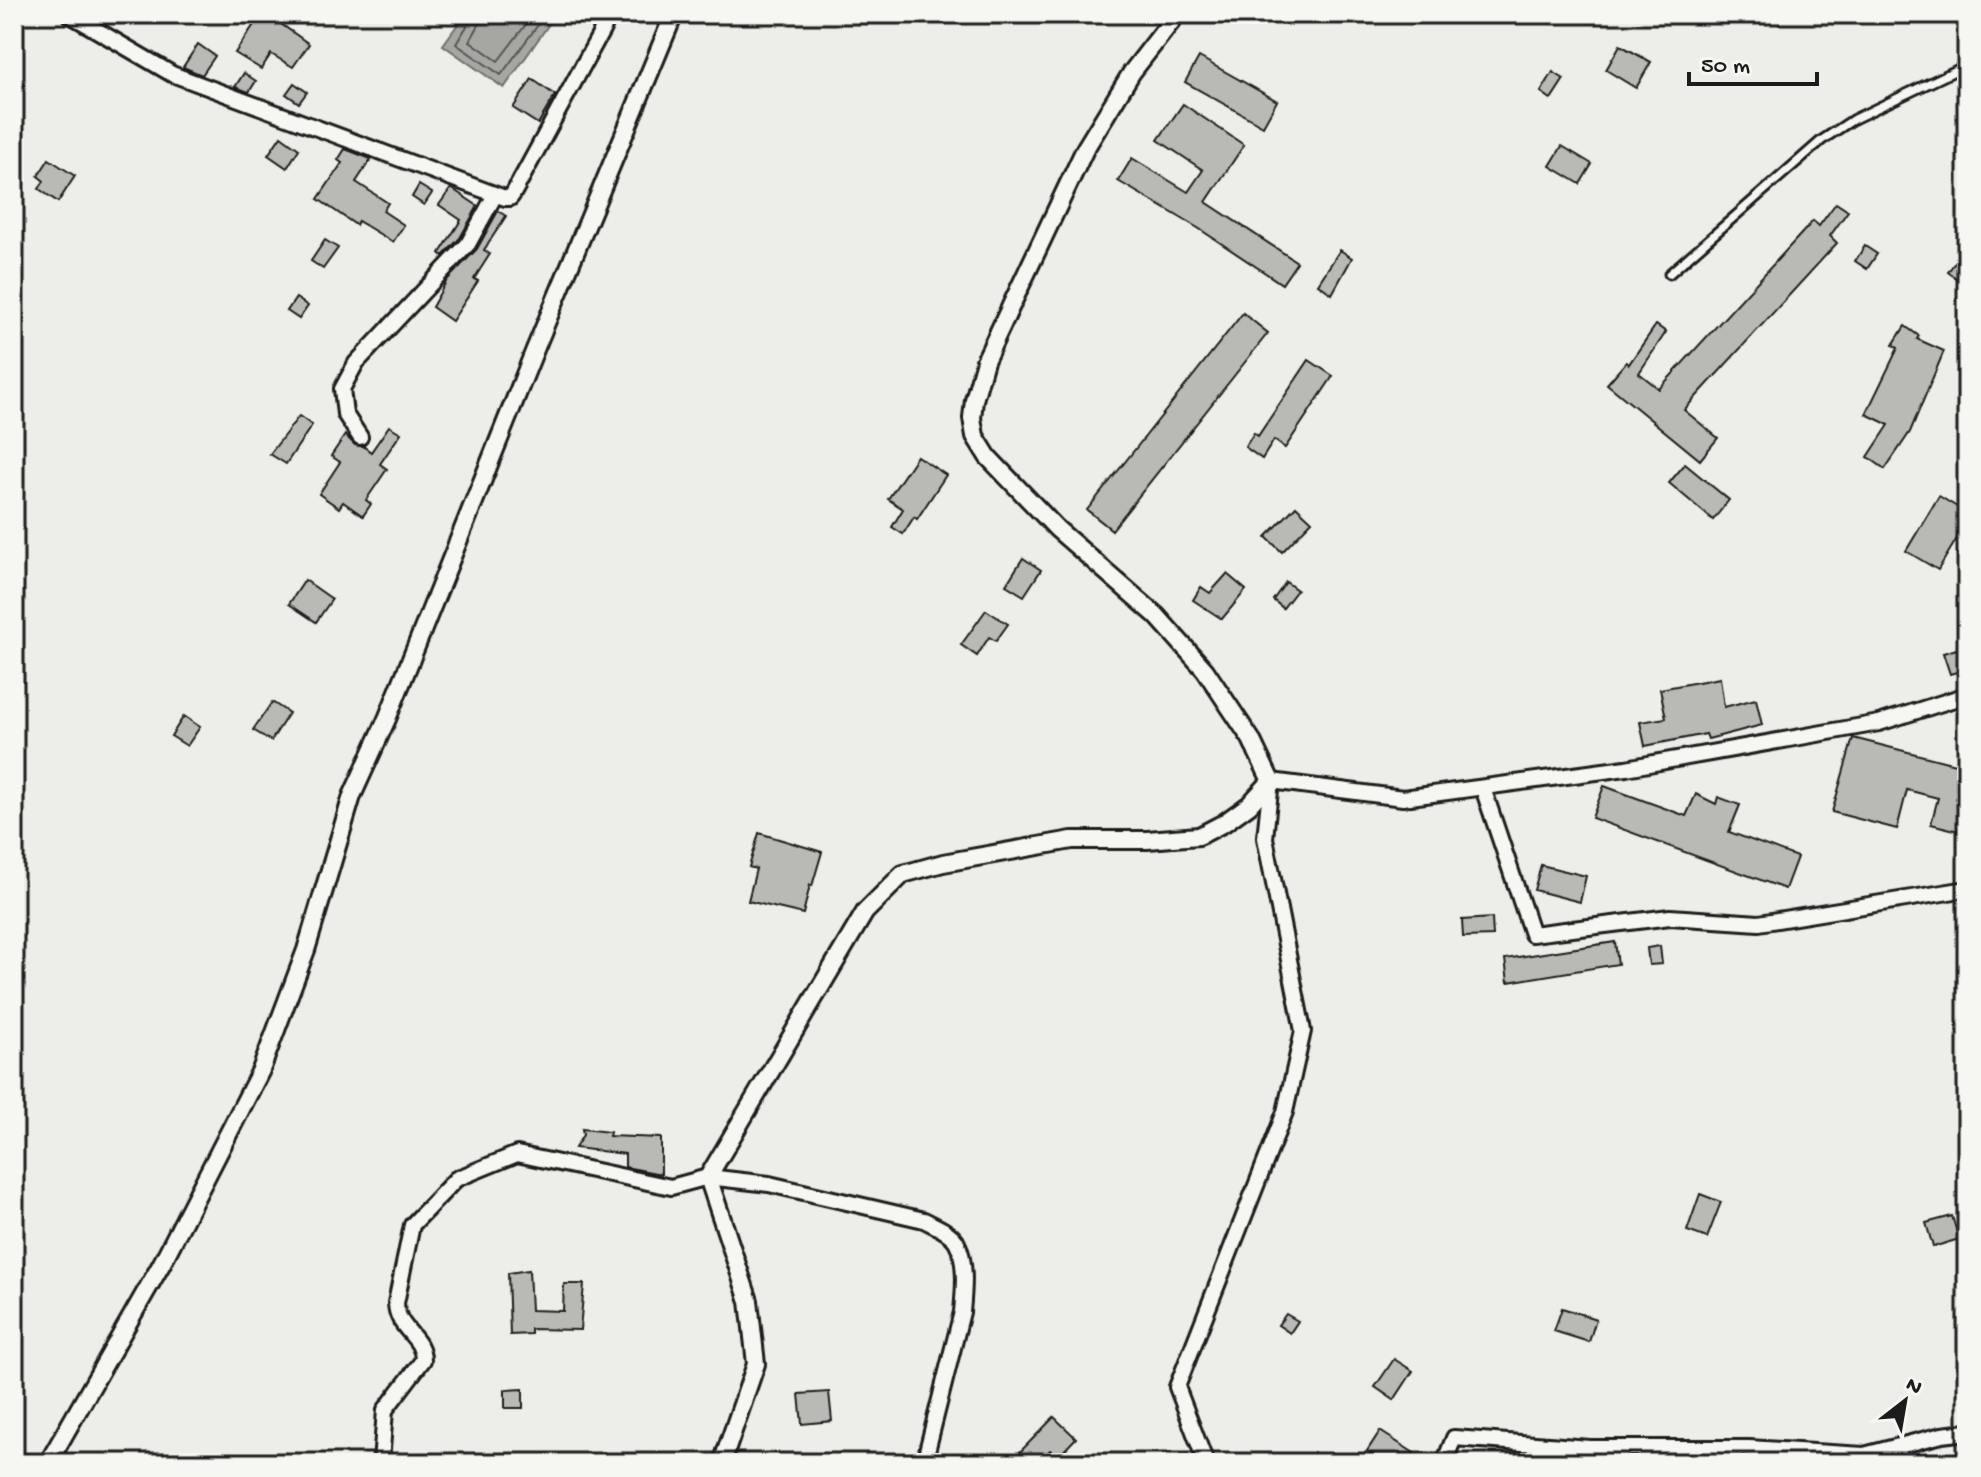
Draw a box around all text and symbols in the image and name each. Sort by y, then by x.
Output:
scale bar [1689,36,1817,86]
text: 50 m [1701,53,1750,82]
north arrow [1865,1361,1945,1441]
text: N [1900,1372,1926,1402]

